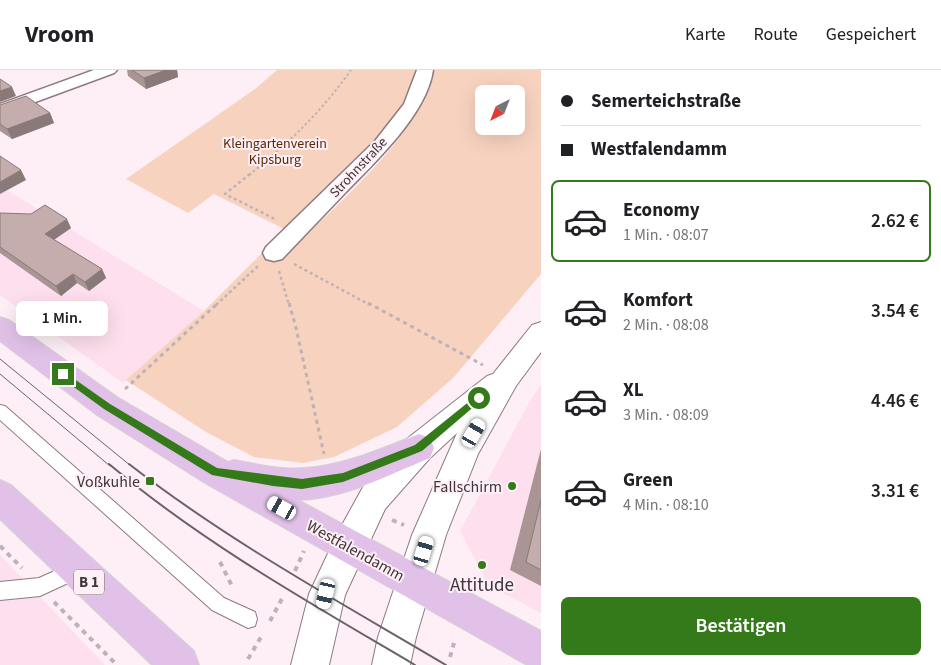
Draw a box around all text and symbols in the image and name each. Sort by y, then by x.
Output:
text: Vroom [25,17,94,52]
text: Karte [685,22,725,47]
text: Route [753,22,798,47]
text: Gespeichert [826,22,916,47]
north arrow [475,85,525,135]
map controls [475,85,525,135]
text: Semerteichstraße [591,88,741,115]
street label: Strohnstraße [325,133,392,202]
park label: Kleingartenverein Kipsburg [223,134,327,170]
text: Westfalendamm [591,136,727,163]
text: Economy [623,197,700,224]
icon: car [563,199,608,244]
text: 2.62 € [871,208,919,235]
text: 1 Min. · 08:07 [623,224,709,246]
text: Komfort [623,287,693,314]
icon: car [563,289,608,334]
text: 3.54 € [871,298,919,325]
callout: 1 Min. [17,302,109,336]
text: 1 Min. [42,307,82,329]
text: 2 Min. · 08:08 [623,314,709,336]
route end [52,363,74,385]
text: XL [623,377,644,404]
icon: car [563,379,608,424]
route start [468,387,490,409]
text: 4.46 € [871,388,919,415]
text: 3 Min. · 08:09 [623,404,709,426]
car [460,416,487,450]
text: Green [623,467,673,494]
icon: car [563,469,608,514]
place label: Voßkuhle [77,471,140,493]
marker: Voßkuhle [144,475,156,487]
place label: Fallschirm [433,476,502,498]
text: 3.31 € [871,478,919,505]
marker: Fallschirm [506,480,518,492]
car [265,494,298,522]
text: 4 Min. · 08:10 [623,494,709,516]
street label: Westfalendamm [303,515,408,587]
car [412,534,435,568]
marker: Attitude [476,559,488,571]
road number: B 1 [74,570,104,594]
place label: Attitude [450,572,514,599]
car [315,578,336,610]
button: Bestätigen [561,597,921,655]

